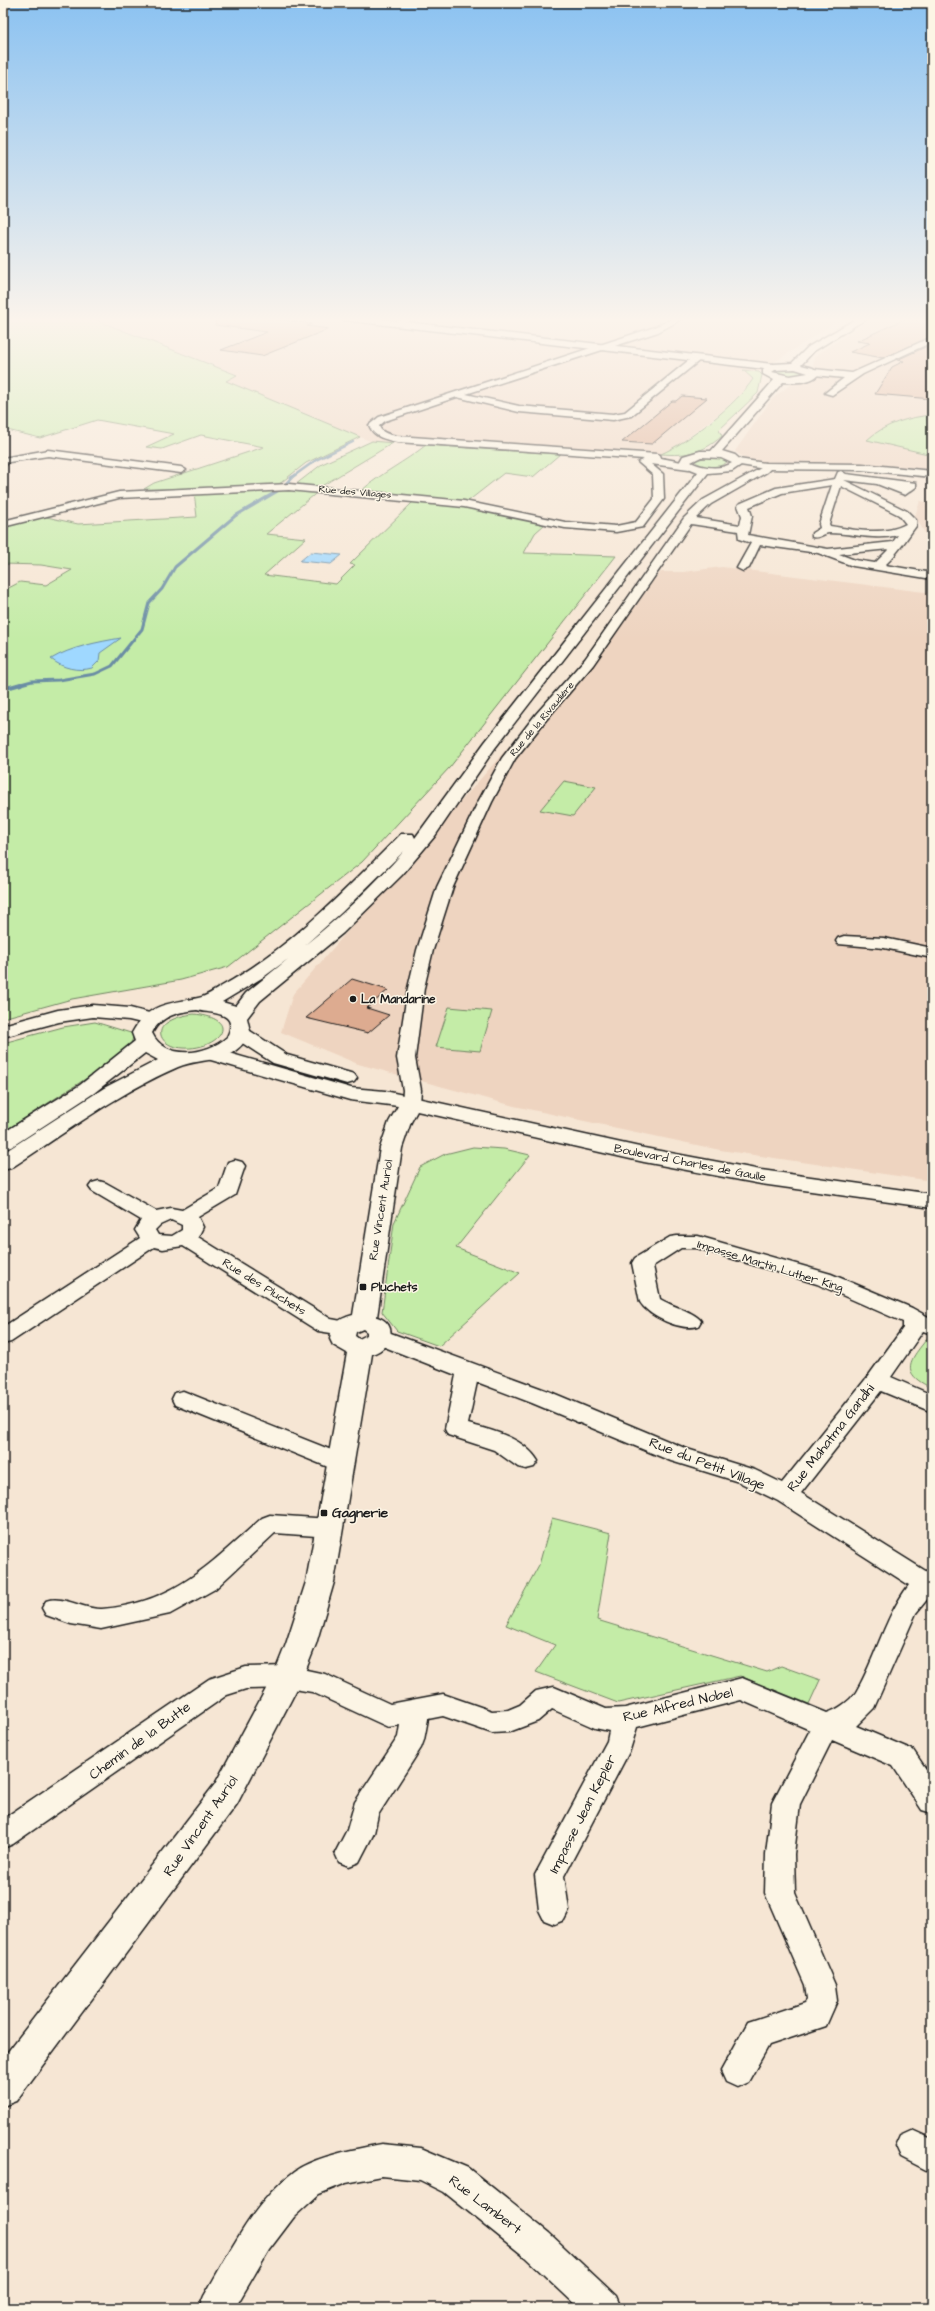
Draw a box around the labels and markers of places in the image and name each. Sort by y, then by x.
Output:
place label: La Mandarine [361,991,436,1008]
marker: La Mandarine [348,994,358,1004]
place label: Pluchets [371,1279,418,1296]
marker: Pluchets [358,1282,368,1292]
place label: Gagnerie [332,1503,388,1524]
marker: Gagnerie [319,1508,329,1518]

